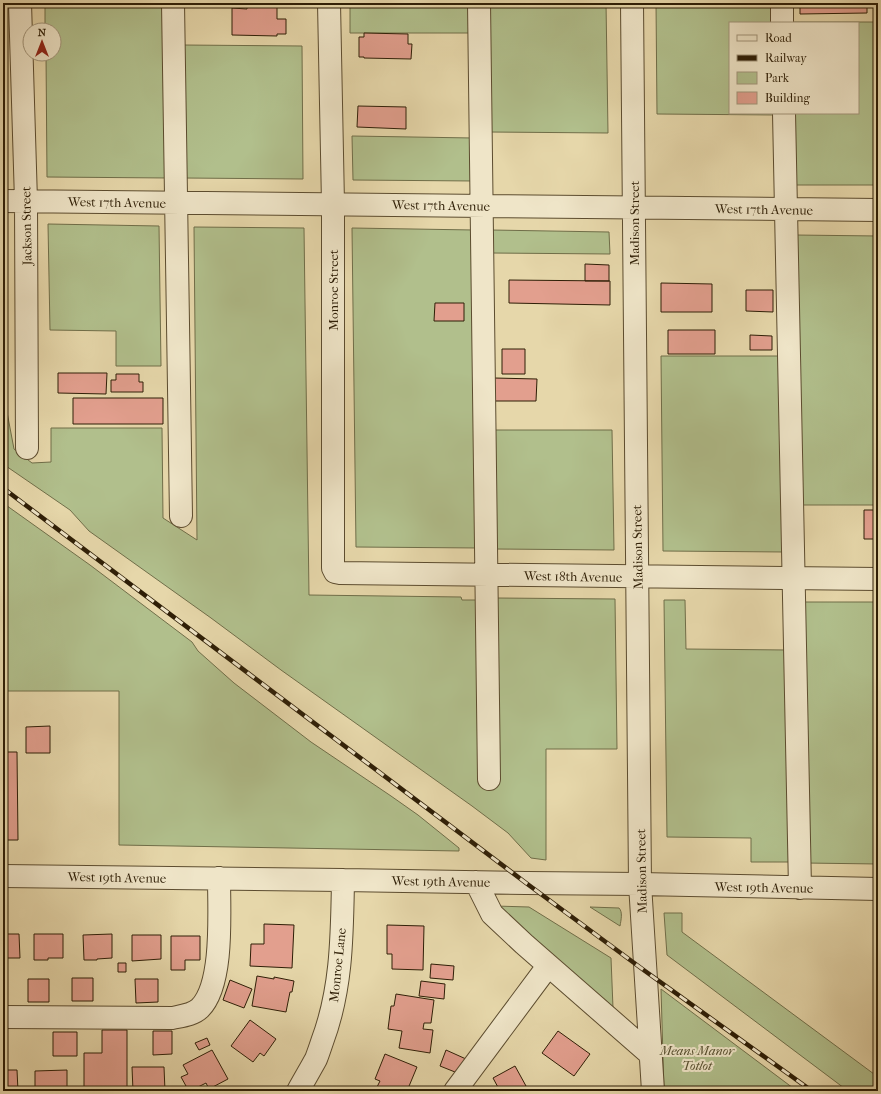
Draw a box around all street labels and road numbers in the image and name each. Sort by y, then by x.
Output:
street label: Madison Street [627,180,642,265]
street label: Jackson Street [18,186,35,267]
street label: West 17th Avenue [67,194,167,211]
street label: West 17th Avenue [391,197,491,214]
street label: West 17th Avenue [714,201,814,218]
street label: Monroe Street [326,249,341,331]
street label: Madison Street [629,504,646,590]
street label: West 18th Avenue [523,568,623,585]
street label: Madison Street [633,828,650,914]
street label: West 19th Avenue [67,869,167,886]
street label: West 19th Avenue [391,873,491,890]
street label: West 19th Avenue [714,879,814,896]
street label: Monroe Lane [326,926,349,1003]

